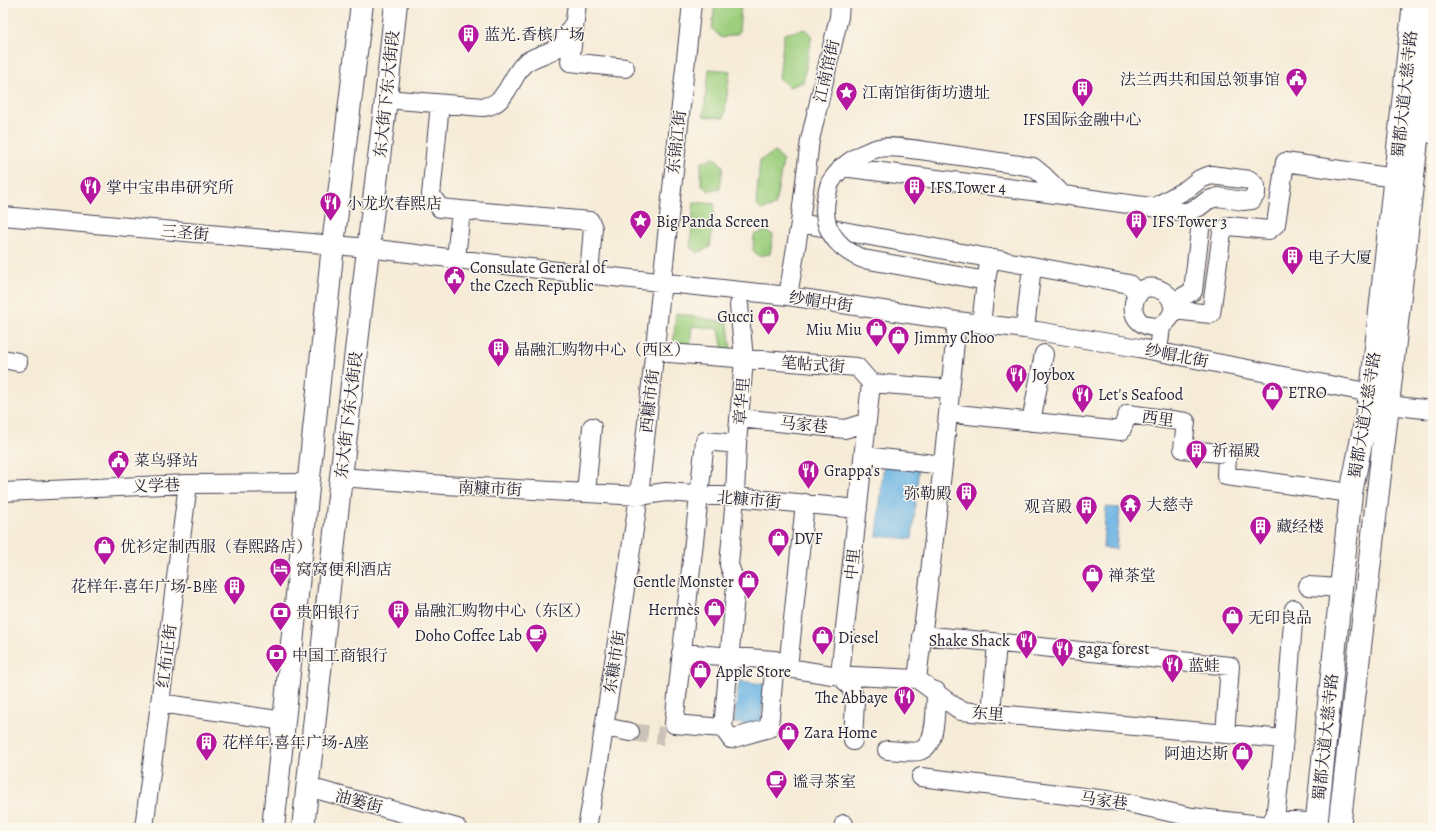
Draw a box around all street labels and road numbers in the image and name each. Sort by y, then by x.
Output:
street label: 东大街下东大街段 [369,29,405,159]
street label: 蜀都大道大慈寺路 [1387,29,1423,159]
street label: 江南馆街 [809,38,845,105]
street label: 东锦江街 [663,109,691,175]
street label: 三圣街 [160,220,210,246]
street label: 纱帽中街 [788,287,854,317]
street label: 纱帽北街 [1143,339,1210,373]
street label: 东大街下东大街段 [330,350,368,480]
street label: 蜀都大道大慈寺路 [1344,350,1386,480]
street label: 笔帖式街 [780,352,846,378]
street label: 西糠市街 [636,368,664,434]
street label: 章华里 [729,376,755,426]
street label: 西里 [1140,406,1175,432]
street label: 马家巷 [779,412,829,438]
street label: 义学巷 [132,474,180,498]
street label: 南糠市街 [457,476,522,502]
street label: 北糠市街 [716,486,782,514]
street label: 中里 [840,547,866,581]
street label: 红布正街 [152,623,182,689]
street label: 东糠市街 [599,629,631,695]
street label: 蜀都大道大慈寺路 [1308,672,1344,802]
street label: 东里 [971,702,1005,726]
street label: 油篓街 [333,785,385,819]
street label: 马家巷 [1079,787,1129,815]

